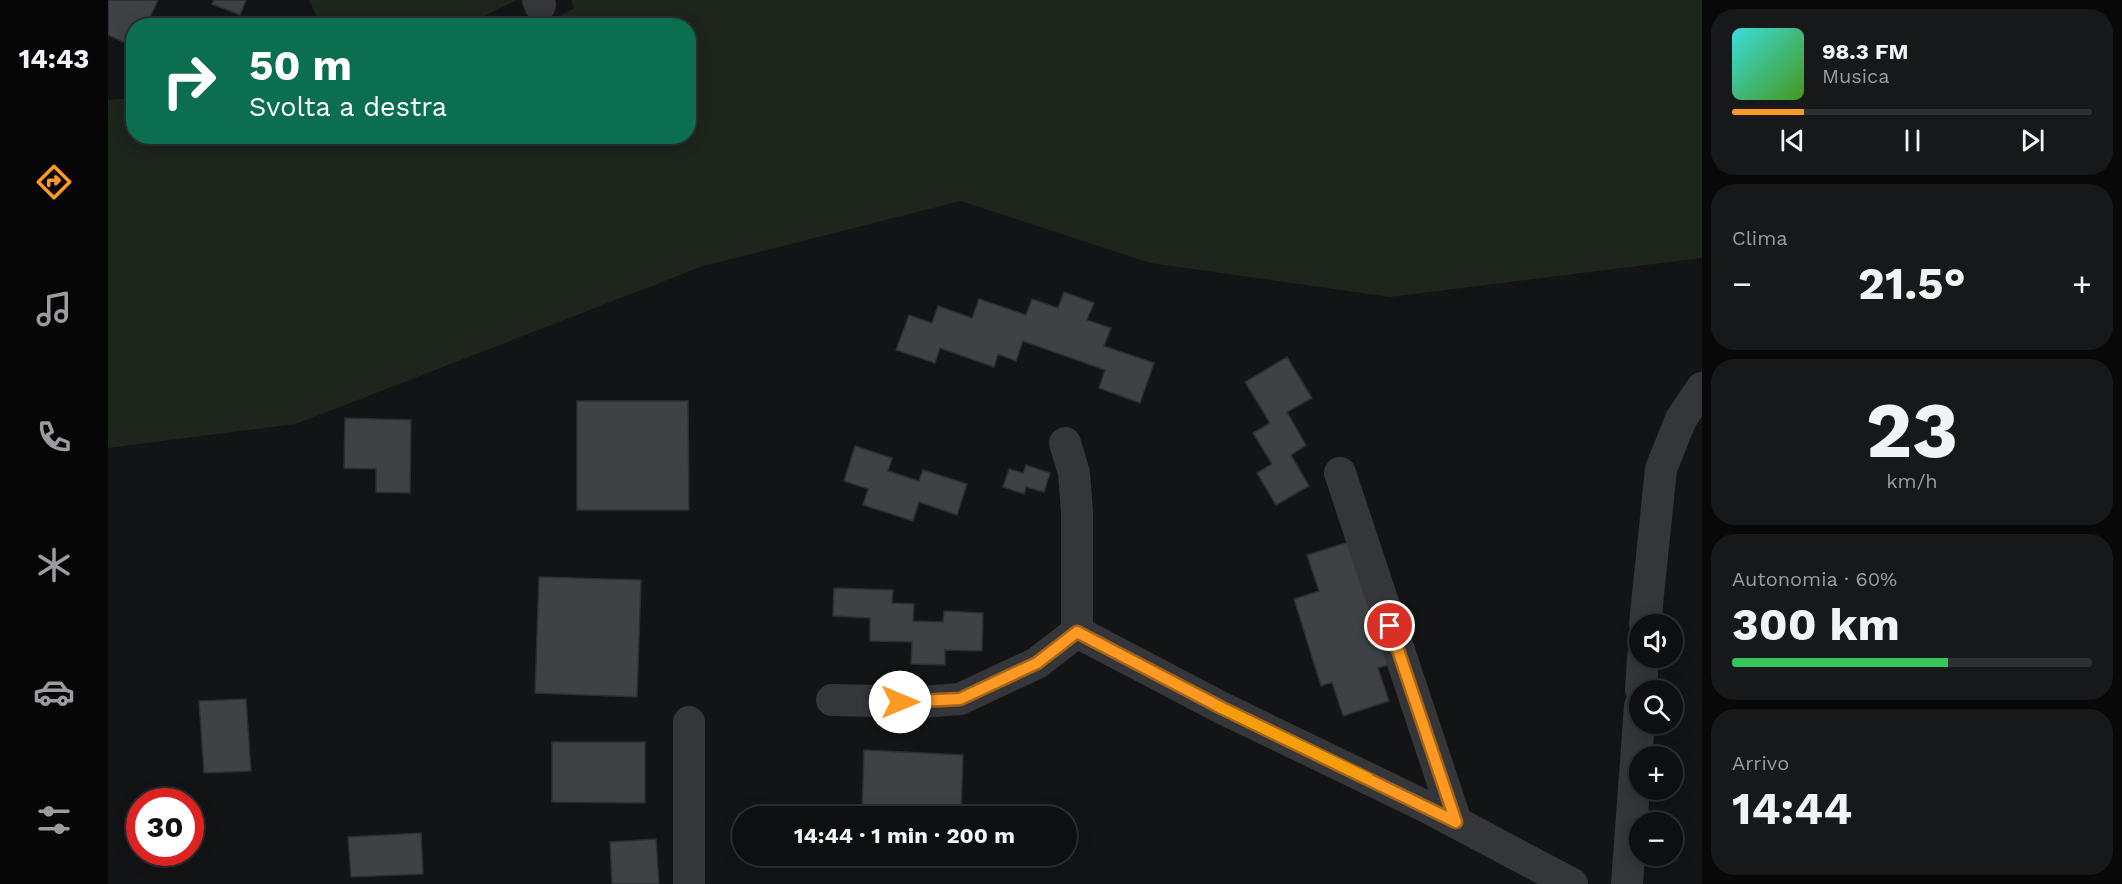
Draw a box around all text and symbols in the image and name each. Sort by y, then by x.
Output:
text: 98.3 FM [1822,39,1909,64]
text: 50 m [249,41,352,90]
icon: right [150,42,228,120]
text: 14:43 [19,43,89,75]
text: Musica [1822,64,1890,88]
text: Svolta a destra [249,91,447,123]
icon: previous [1776,124,1809,157]
icon: pause [1896,124,1929,157]
icon: next [2016,124,2049,157]
icon: directions [33,161,75,203]
text: Clima [1732,226,1788,250]
text: 21.5° [1858,257,1966,310]
text: − [1732,264,1752,303]
text: + [2072,264,2092,303]
icon: music [33,288,75,330]
text: 23 [1866,384,1958,476]
icon: phone [33,416,75,458]
text: km/h [1886,469,1938,493]
icon: climate [33,544,75,586]
text: Autonomia · 60% [1732,567,1897,591]
text: 300 km [1732,598,1900,651]
pin [1364,600,1415,651]
icon: arrive [1373,609,1406,642]
map controls [1629,614,1683,866]
button: sound [1629,614,1683,668]
position arrow [868,670,932,734]
icon: car [33,671,75,713]
button: search [1629,680,1683,734]
button: + [1629,746,1683,800]
text: Arrivo [1732,751,1789,775]
text: 14:44 [1732,782,1852,835]
speed limit sign: 30 [126,788,204,866]
icon: filters [33,799,75,841]
button: − [1629,812,1683,866]
text: 14:44 · 1 min · 200 m [794,823,1015,848]

